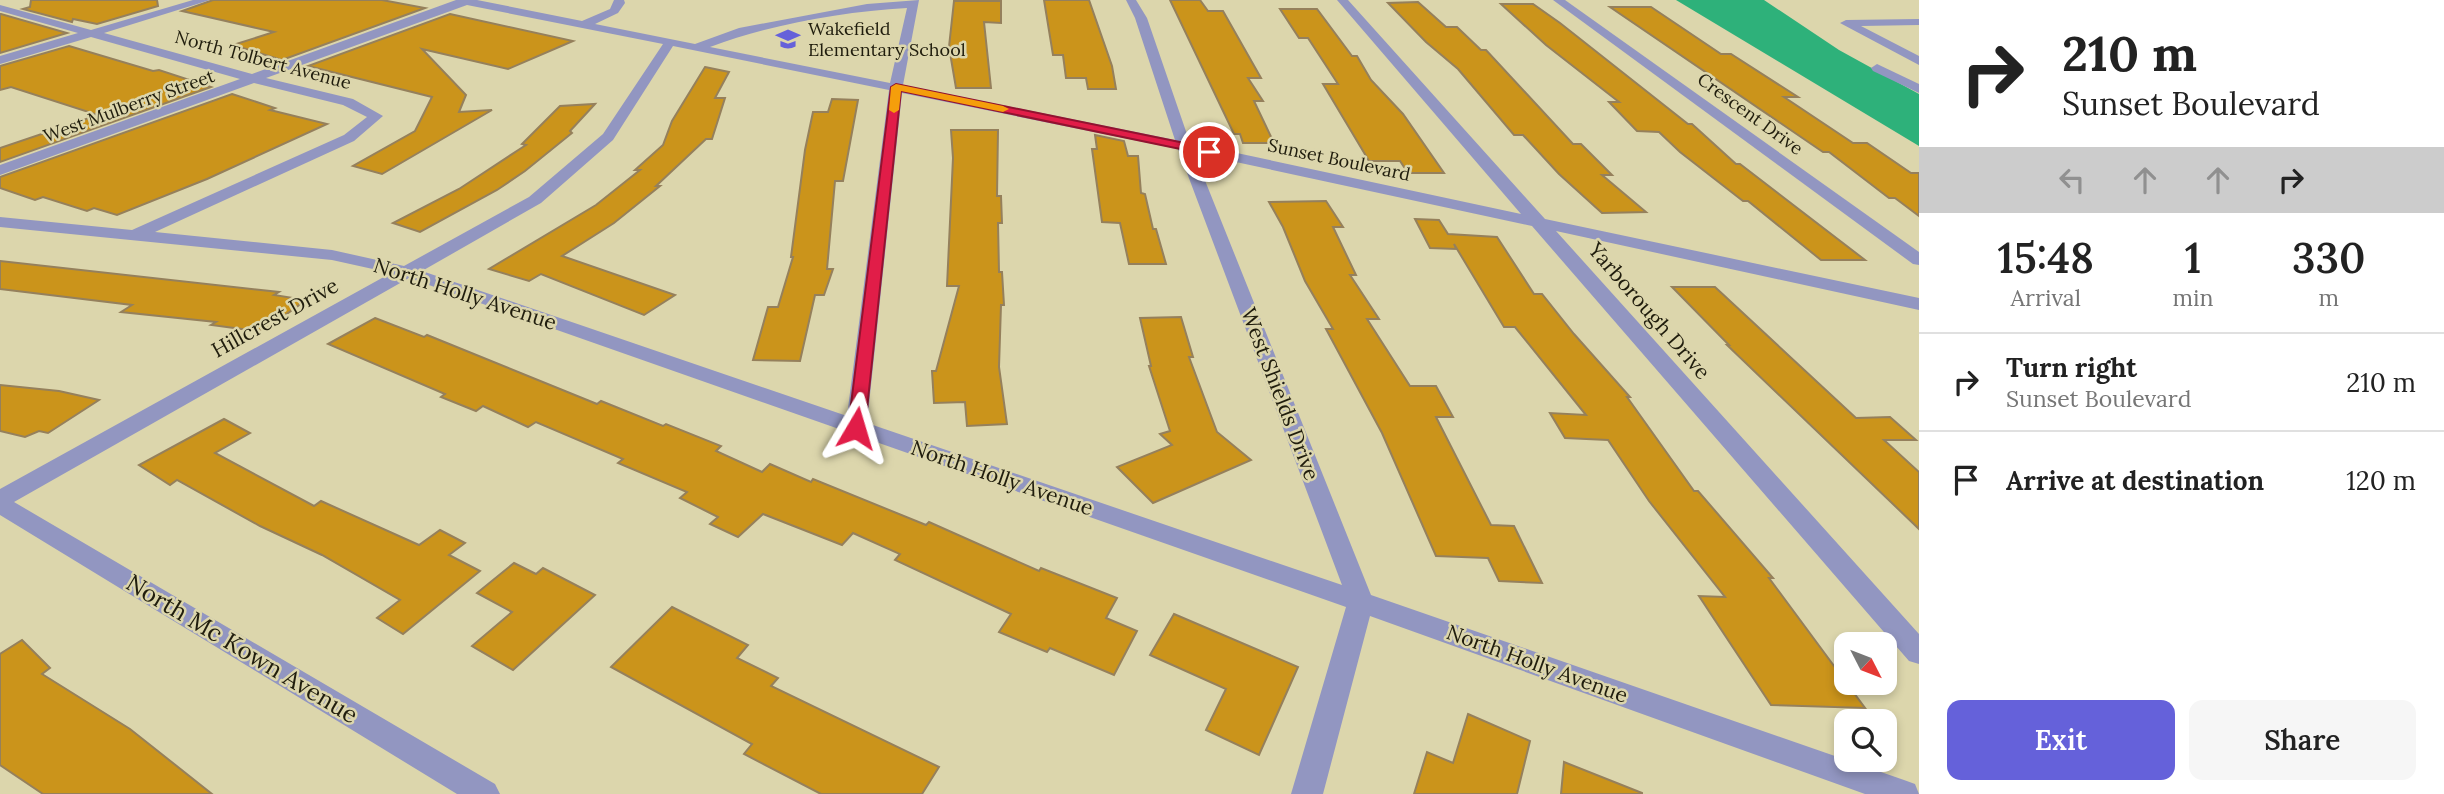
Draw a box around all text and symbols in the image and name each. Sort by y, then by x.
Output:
place label: Wakefield Elementary School [808,17,966,61]
text: 210 m [2062,22,2197,84]
street label: North Tolbert Avenue [173,25,354,94]
school or university icon: Wakefield Elementary School [774,25,802,53]
icon: right [1947,28,2038,119]
street label: West Mulberry Street [40,64,218,147]
street label: Crescent Drive [1693,68,1808,160]
text: Sunset Boulevard [2062,83,2320,124]
pin [1179,122,1239,182]
icon: arrive [1190,133,1228,171]
street label: Sunset Boulevard [1266,133,1413,186]
icon: left [2053,161,2091,199]
icon: ahead [2126,161,2164,199]
icon: ahead [2199,161,2237,199]
icon: right [2272,161,2310,199]
text: 15:48 [1998,231,2094,285]
text: 1 [2185,231,2201,285]
text: 330 [2292,231,2366,285]
street label: Yarborough Drive [1582,236,1716,385]
street label: North Holly Avenue [370,251,560,336]
street label: Hillcrest Drive [207,272,343,364]
text: Arrival [2011,283,2081,312]
text: min [2173,283,2214,312]
text: m [2318,283,2339,312]
street label: West Shields Drive [1235,304,1326,484]
text: Turn right [2006,351,2137,384]
icon: right [1947,363,1985,401]
text: 210 m [2346,366,2416,399]
text: Sunset Boulevard [2006,384,2191,413]
position arrow [819,391,893,465]
street label: North Holly Avenue [907,434,1097,521]
icon: arrive [1947,461,1985,499]
text: Arrive at destination [2006,464,2264,497]
text: 120 m [2346,464,2416,497]
street label: North Mc Kown Avenue [121,567,364,730]
street label: North Holly Avenue [1443,618,1632,709]
north arrow [1834,632,1897,695]
map controls [1834,632,1897,772]
button: Exit [1947,700,2175,780]
button: Share [2189,700,2416,780]
button: search [1834,709,1897,772]

